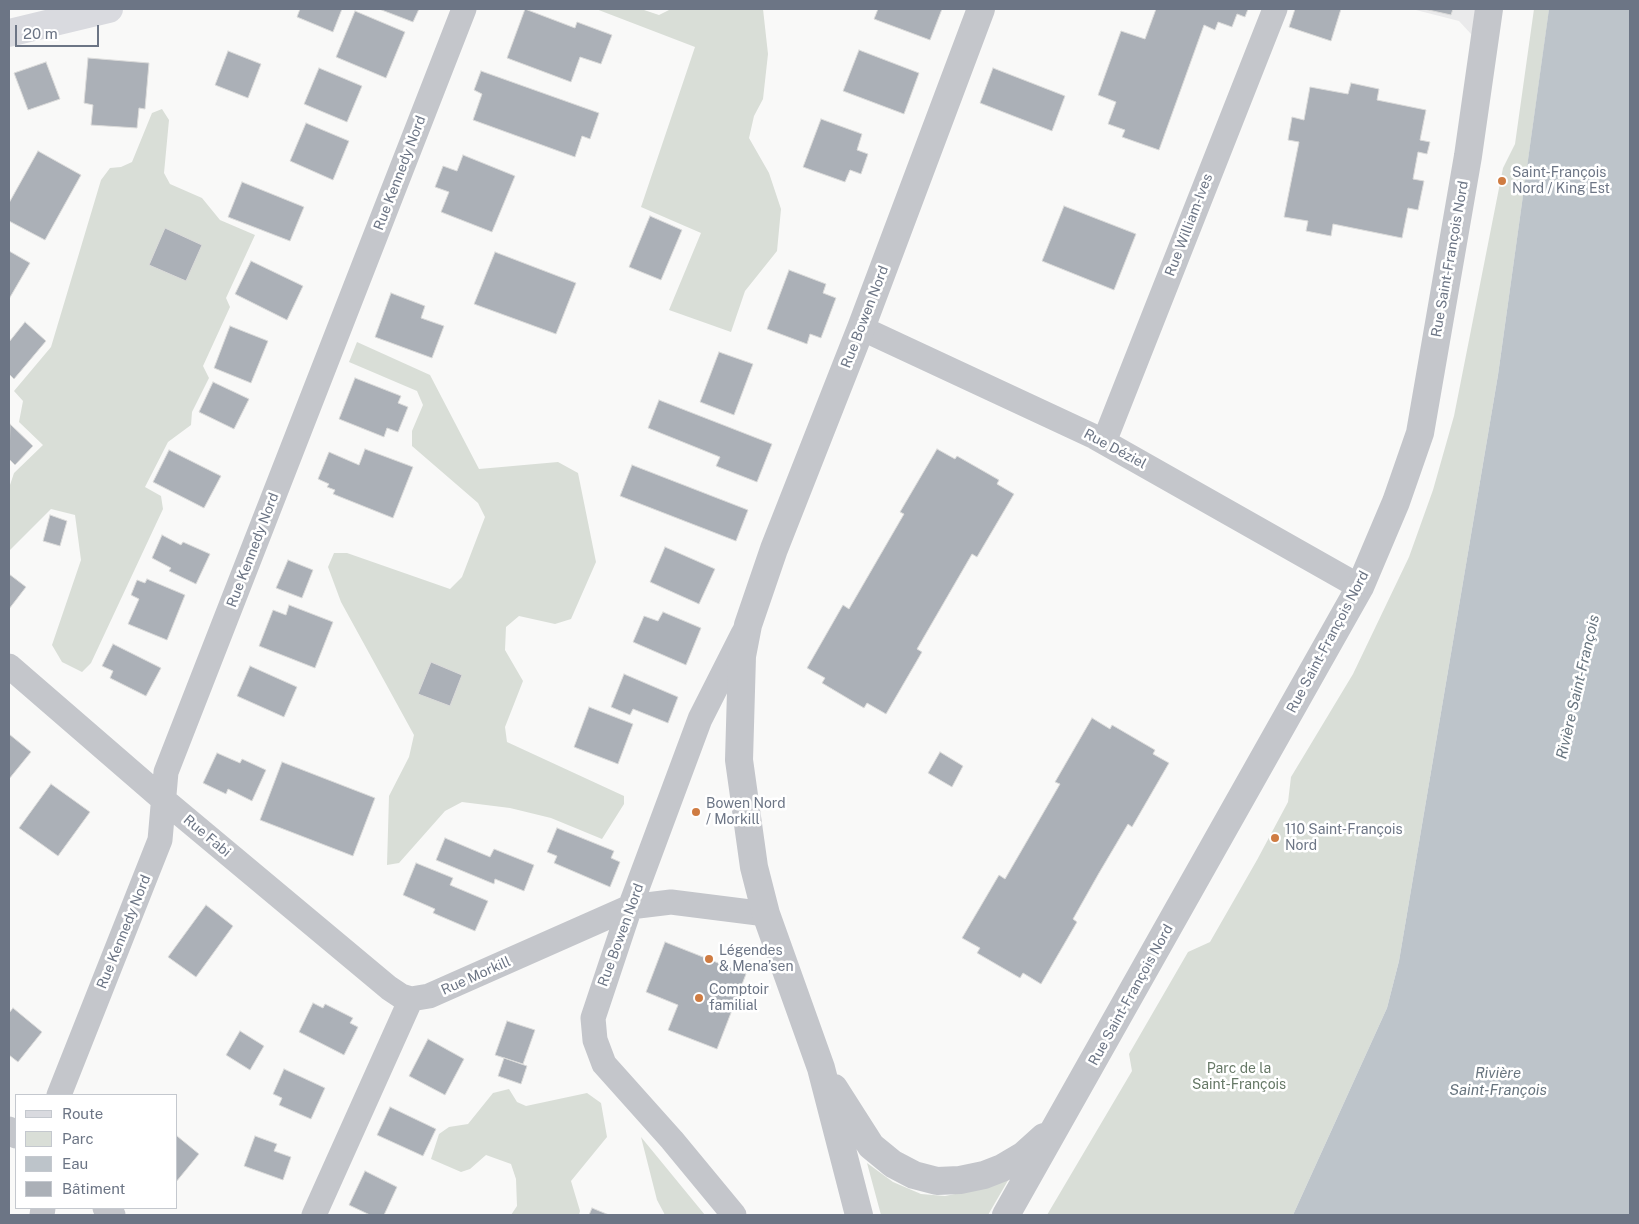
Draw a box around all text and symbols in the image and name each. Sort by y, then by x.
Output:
scale bar [18,15,101,47]
text: 20 m [23,25,58,42]
street label: Rue Kennedy Nord [370,113,430,233]
place label: Saint-François Nord / King Est [1512,165,1610,198]
street label: Rue William-Ives [1162,171,1216,279]
marker: Saint-François Nord / King Est [1496,175,1508,187]
street label: Rue Saint-François Nord [1428,179,1472,339]
street label: Rue Bowen Nord [838,263,892,371]
street label: Rue Déziel [1081,425,1149,473]
street label: Rue Kennedy Nord [223,490,283,610]
street label: Rue Saint-François Nord [1283,568,1373,716]
water label: Rivière Saint-François [1553,613,1603,761]
place label: Bowen Nord / Morkill [706,796,786,829]
marker: Bowen Nord / Morkill [690,806,702,818]
street label: Rue Fabi [180,811,234,861]
place label: 110 Saint-François Nord [1285,822,1403,854]
marker: 110 Saint-François Nord [1269,832,1281,844]
street label: Rue Kennedy Nord [93,873,155,991]
street label: Rue Bowen Nord [595,881,647,989]
street label: Rue Saint-François Nord [1085,922,1177,1068]
place label: Légendes & Mena’sen [719,943,793,976]
street label: Rue Morkill [439,953,513,999]
marker: Légendes & Mena’sen [703,953,715,965]
place label: Comptoir familial [709,982,769,1014]
marker: Comptoir familial [693,992,705,1004]
park label: Parc de la Saint-François [1192,1061,1286,1094]
water label: Rivière Saint-François [1449,1064,1547,1099]
legend [15,1094,178,1209]
text: Route [62,1105,103,1122]
text: Parc [62,1130,94,1147]
text: Eau [62,1155,88,1172]
text: Bâtiment [62,1180,125,1197]

